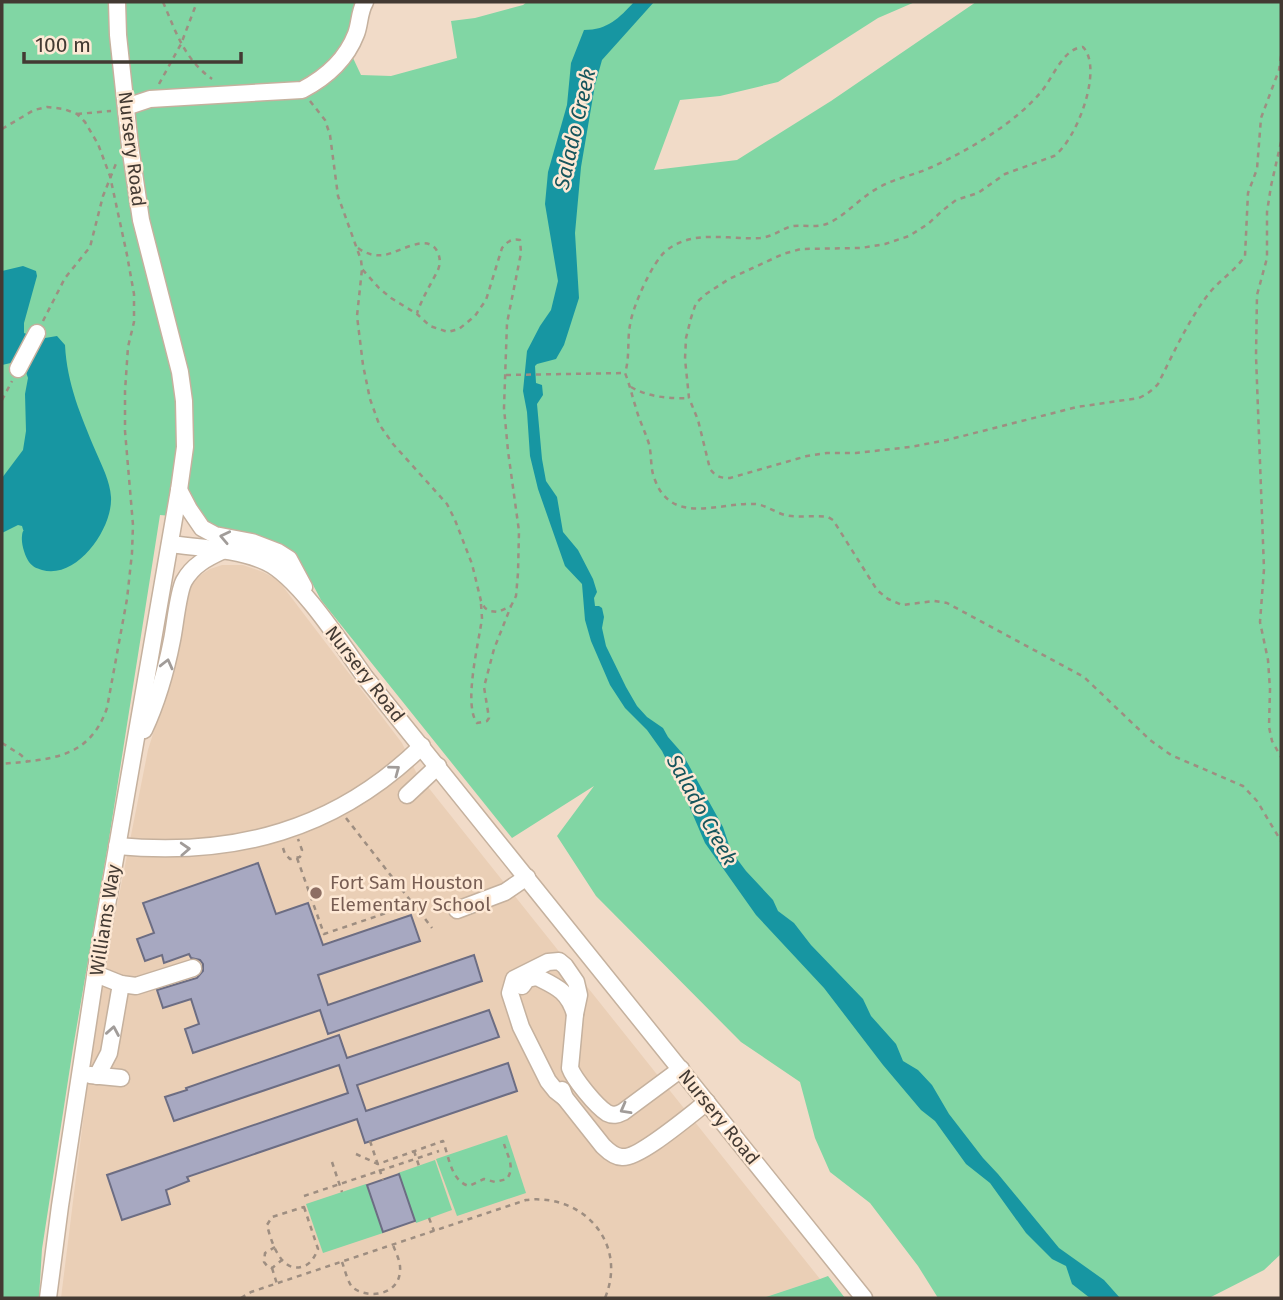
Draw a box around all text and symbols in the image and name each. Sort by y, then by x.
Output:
scale bar [24,21,242,65]
text: 100 m [35,32,91,58]
water label: Salado Creek [548,66,601,193]
street label: Nursery Road [114,90,150,208]
one-way arrow [219,530,231,545]
street label: Nursery Road [320,621,410,727]
one-way arrow [159,659,173,671]
water label: Salado Creek [660,749,743,870]
one-way arrow [387,766,399,779]
one-way arrow [180,842,191,857]
street label: Williams Way [85,862,125,977]
place label: Fort Sam Houston Elementary School [330,871,491,916]
marker: Fort Sam Houston Elementary School [308,885,324,901]
one-way arrow [105,1025,120,1037]
street label: Nursery Road [674,1065,764,1169]
one-way arrow [620,1101,633,1114]

